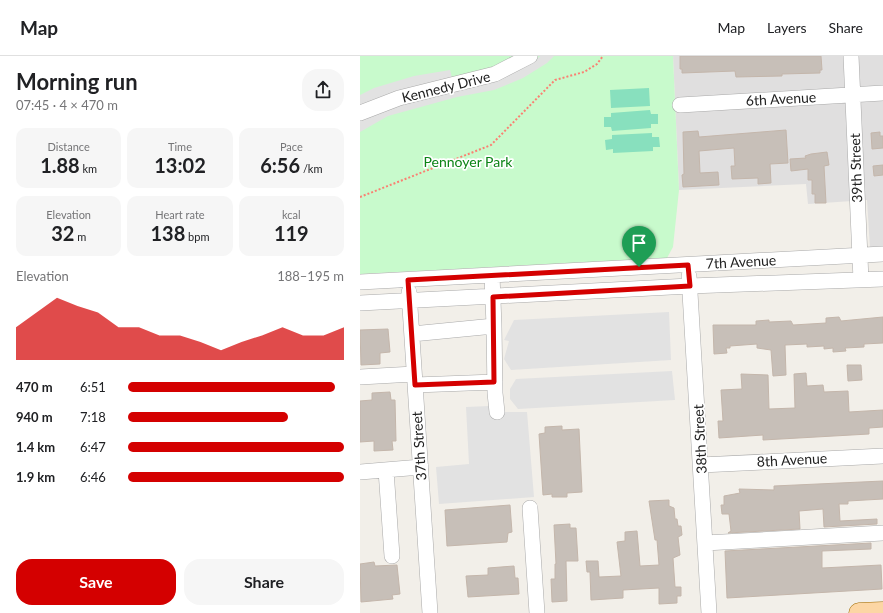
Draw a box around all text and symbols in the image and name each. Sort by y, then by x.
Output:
text: Map [20,16,58,39]
text: Map [717,19,745,36]
text: Layers [767,19,807,36]
text: Share [829,19,863,36]
street label: Kennedy Drive [400,67,492,106]
text: Morning run [16,68,138,95]
button: share [302,69,344,111]
street label: 6th Avenue [745,88,817,109]
text: 07:45 · 4 × 470 m [16,97,118,113]
street label: 39th Street [846,133,865,203]
text: Distance [48,140,90,153]
text: Time [168,140,192,153]
text: Pace [280,140,303,153]
text: 1.88 [40,153,80,177]
text: 13:02 [154,153,206,177]
text: 6:56 [260,153,300,177]
park label: Pennoyer Park [424,153,513,170]
text: km [80,162,97,175]
text: /km [300,162,323,175]
text: Elevation [46,208,91,221]
text: Heart rate [155,208,205,221]
text: kcal [282,208,301,221]
text: 32 [51,221,74,245]
text: 138 [150,221,185,245]
text: 119 [274,221,309,245]
pin [622,226,656,267]
text: m [74,230,86,243]
text: bpm [185,230,210,243]
icon: arrive [628,232,650,254]
street label: 7th Avenue [705,251,777,272]
text: Elevation [16,268,69,284]
text: 188–195 m [277,268,344,284]
text: 470 m [16,379,53,395]
text: 6:51 [80,379,106,395]
street label: 38th Street [689,404,710,474]
text: 940 m [16,409,53,425]
text: 7:18 [80,409,106,425]
street label: 37th Street [408,411,429,481]
text: 1.4 km [16,439,55,455]
text: 6:47 [80,439,106,455]
street label: 8th Avenue [756,449,828,470]
text: 1.9 km [16,469,55,485]
text: 6:46 [80,469,106,485]
button: Save [16,559,176,605]
button: Share [184,559,344,605]

